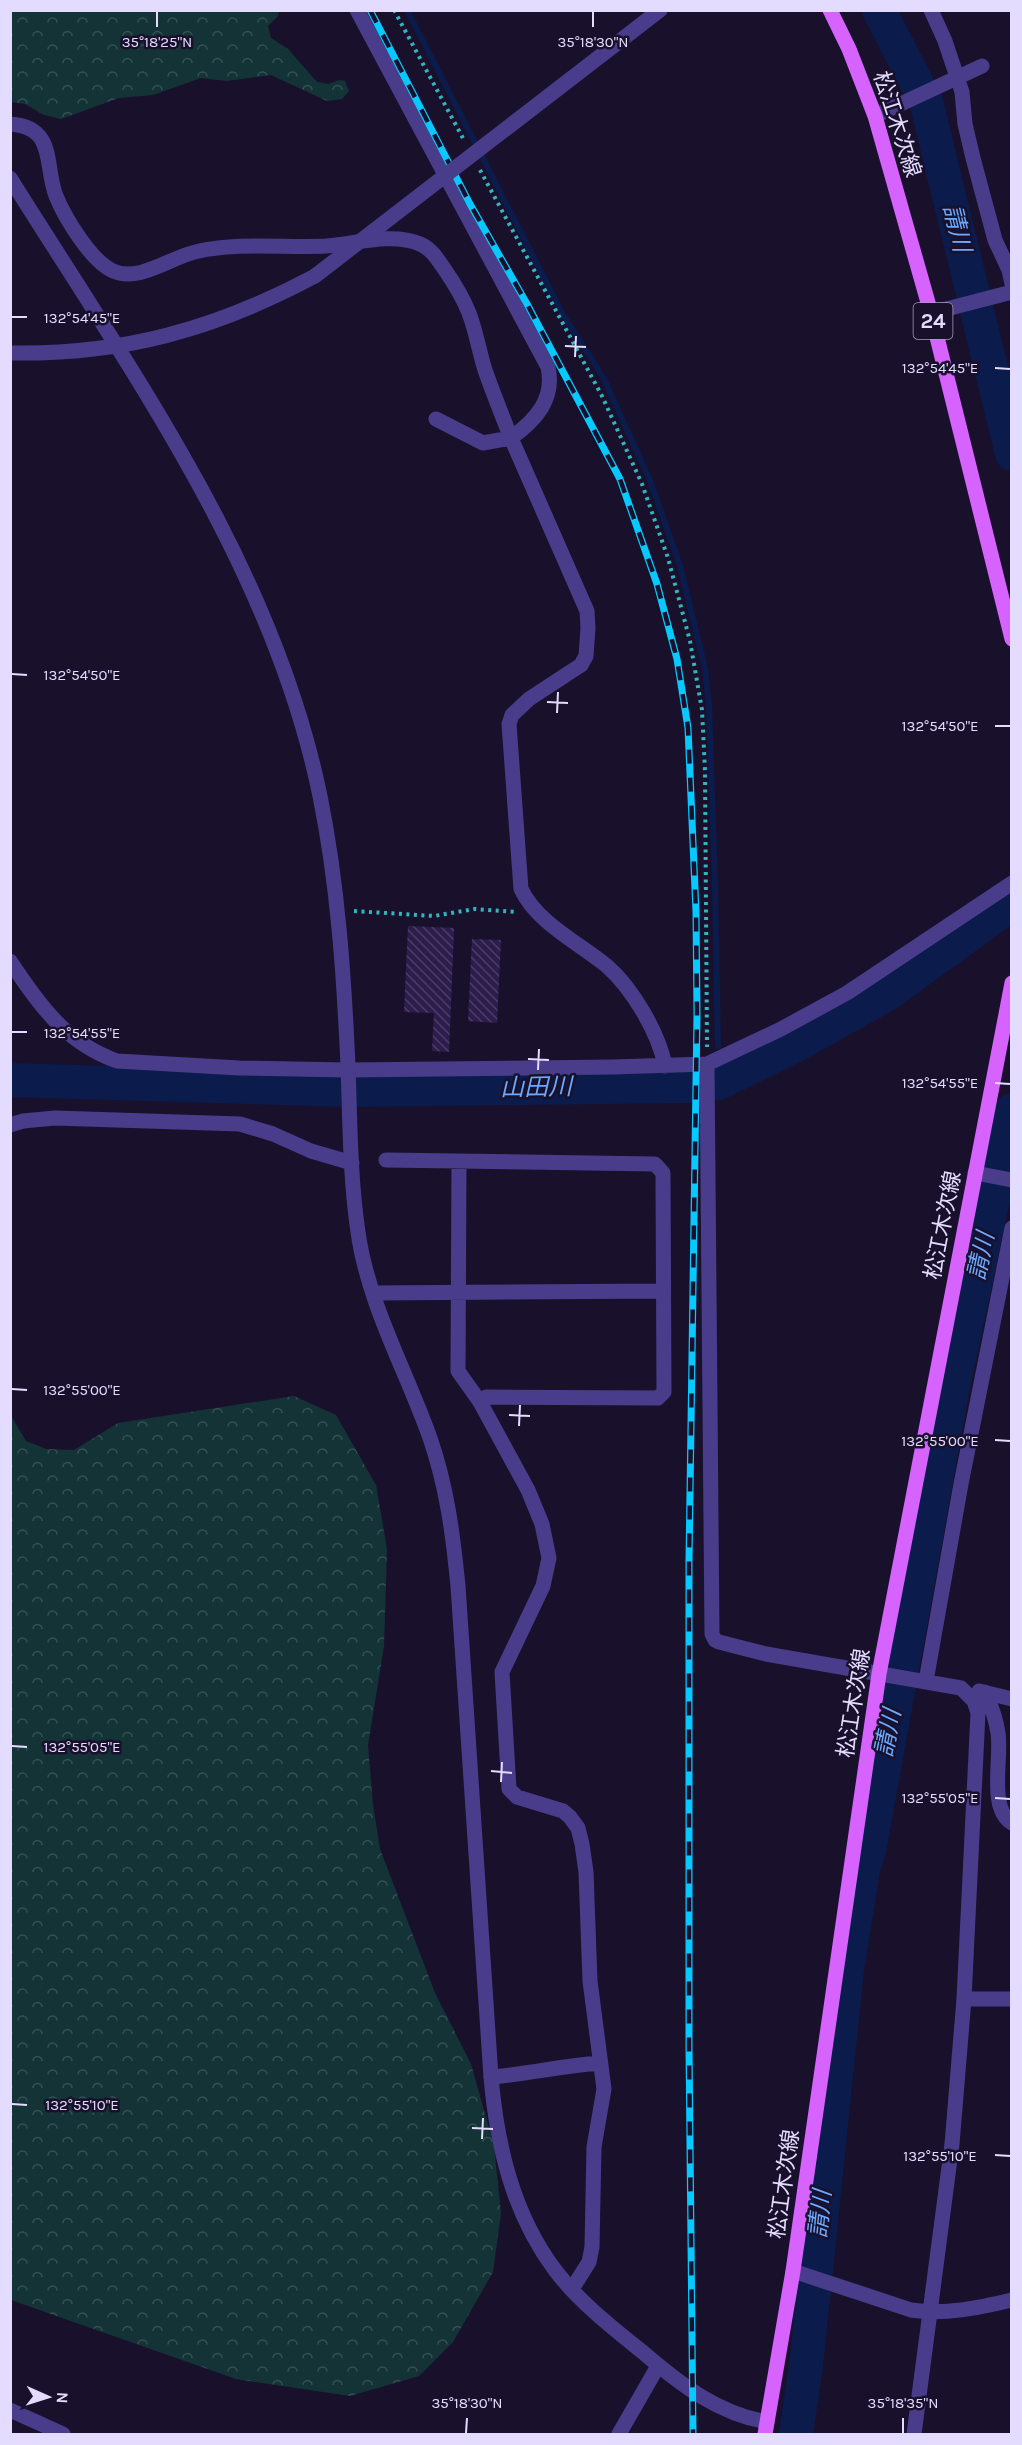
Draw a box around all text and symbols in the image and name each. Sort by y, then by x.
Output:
text: 35°18'25"N [122,33,192,51]
text: 35°18'30"N [557,33,629,51]
street label: 松江木次線 [868,68,926,181]
water label: 請川 [938,201,977,258]
road number: 24 [914,303,952,339]
text: 132°54'45"E [44,309,120,327]
text: 132°54'45"E [902,359,978,377]
text: 132°54'50"E [44,666,120,684]
text: 132°54'50"E [902,717,978,735]
text: 132°54'55"E [44,1024,120,1042]
water label: 山田川 [500,1072,575,1102]
text: 132°54'55"E [902,1074,978,1092]
street label: 松江木次線 [920,1169,966,1282]
water label: 請川 [962,1227,1000,1282]
text: 132°55'00"E [43,1381,121,1399]
text: 132°55'00"E [901,1432,979,1450]
street label: 松江木次線 [833,1647,875,1760]
water label: 請川 [870,1704,907,1759]
text: 132°55'05"E [44,1738,120,1756]
text: 132°55'05"E [902,1789,978,1807]
text: 132°55'10"E [45,2096,119,2114]
street label: 松江木次線 [763,2128,805,2240]
text: 132°55'10"E [903,2147,977,2165]
water label: 請川 [804,2186,837,2239]
north arrow [18,2367,78,2427]
text: N [53,2392,72,2404]
text: 35°18'30"N [431,2394,503,2412]
text: 35°18'35"N [868,2394,938,2412]

